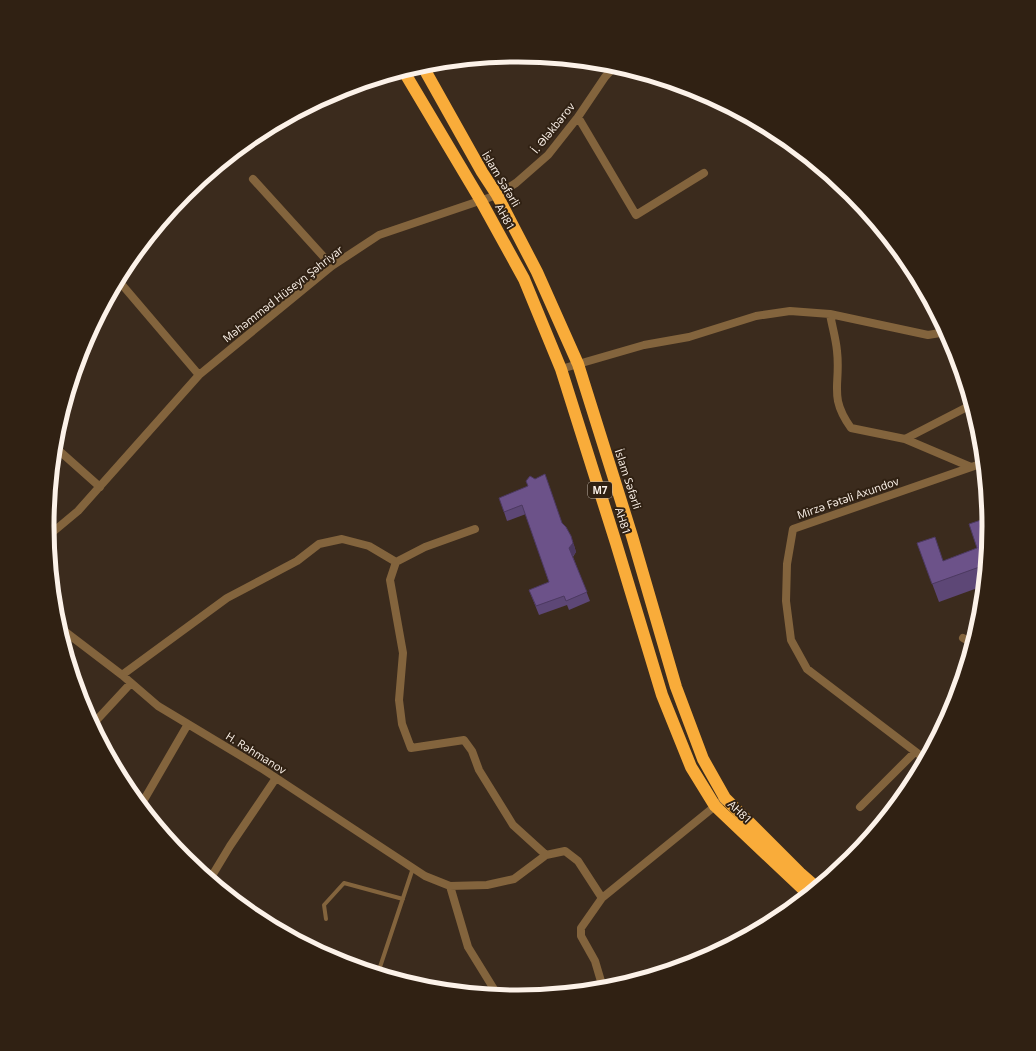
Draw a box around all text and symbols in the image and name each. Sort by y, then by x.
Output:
street label: İ. Ələkbərov [527,99,578,156]
street label: İslam Səfərli [479,148,524,209]
street label: AH81 [492,201,519,232]
street label: Məhəmməd Hüseyn Şəhriyar [219,242,346,345]
street label: İslam Səfərli [612,447,645,511]
street label: Mirzə Fətəli Axundov [795,473,901,522]
road number: M7 [588,482,612,498]
street label: AH81 [612,505,635,536]
street label: H. Rəhmanov [223,728,290,777]
street label: AH81 [725,797,756,827]

